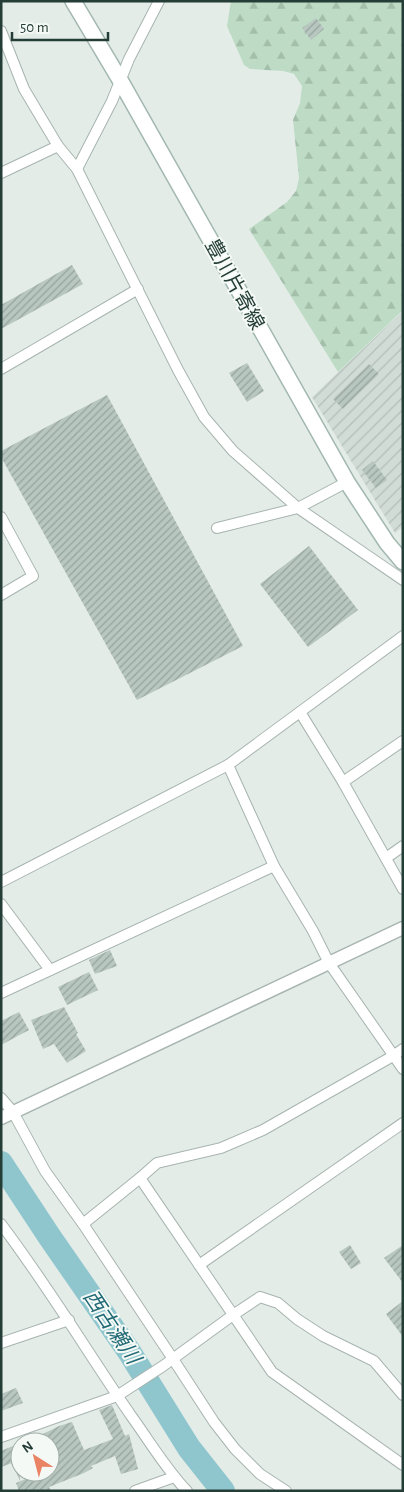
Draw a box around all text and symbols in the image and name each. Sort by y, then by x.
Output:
scale bar [12,10,109,42]
text: 50 m [20,20,49,35]
street label: 豊川片寄線 [201,235,269,333]
water label: 西古瀬川 [79,1286,146,1370]
north arrow [10,1432,60,1482]
text: N [20,1439,36,1456]

